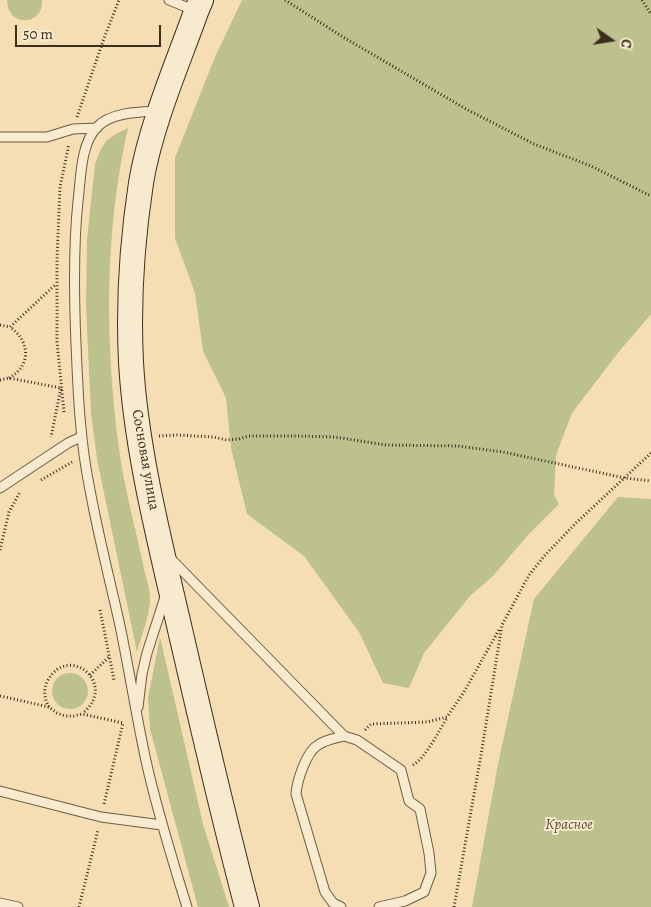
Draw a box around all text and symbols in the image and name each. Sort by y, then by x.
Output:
scale bar [18,15,164,47]
north arrow [586,15,636,65]
text: 50 m [23,24,53,44]
text: С [616,37,636,50]
street label: Сосновая улица [127,408,163,512]
park label: Красное [545,816,593,834]

